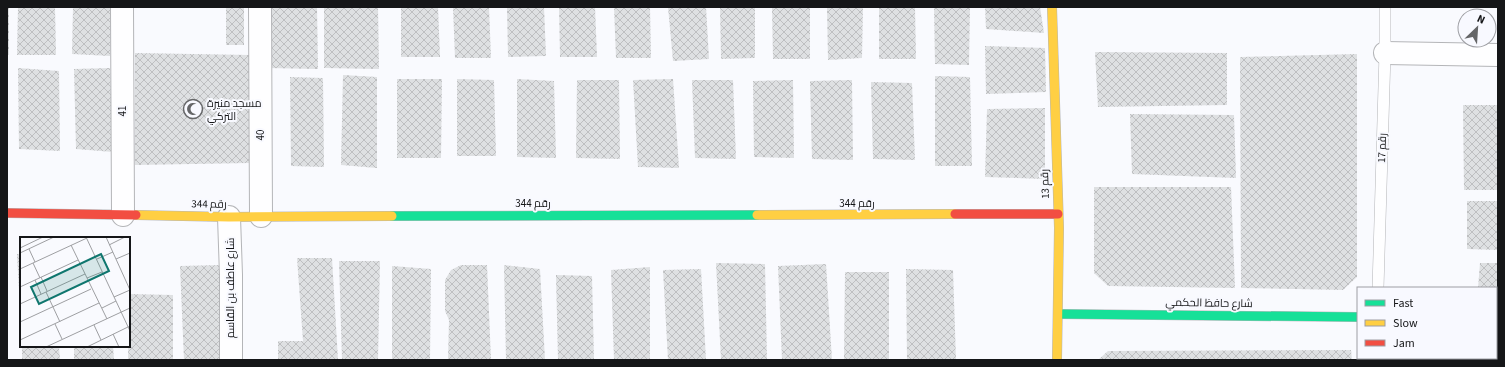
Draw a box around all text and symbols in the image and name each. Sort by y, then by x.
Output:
north arrow [1457,8,1497,48]
text: N [1475,11,1488,28]
place label: مسجد منيرة التركي [207,96,262,125]
mosque icon: مسجد منيرة التركي [182,98,204,120]
street label: 41 [115,106,130,116]
street label: 40 [253,130,268,140]
street label: رقم 17 [1374,133,1390,163]
street label: رقم 13 [1037,169,1053,199]
street label: رقم 344 [191,196,227,212]
street label: رقم 344 [515,196,551,211]
street label: رقم 344 [839,196,875,211]
inset map [20,237,130,347]
street label: شارع عاطف بن القاسم [223,238,238,338]
legend [1357,287,1497,359]
street label: شارع حافظ الحكمي [1165,295,1253,312]
text: Fast [1393,295,1413,312]
text: Slow [1393,315,1418,332]
text: Jam [1393,335,1415,352]

